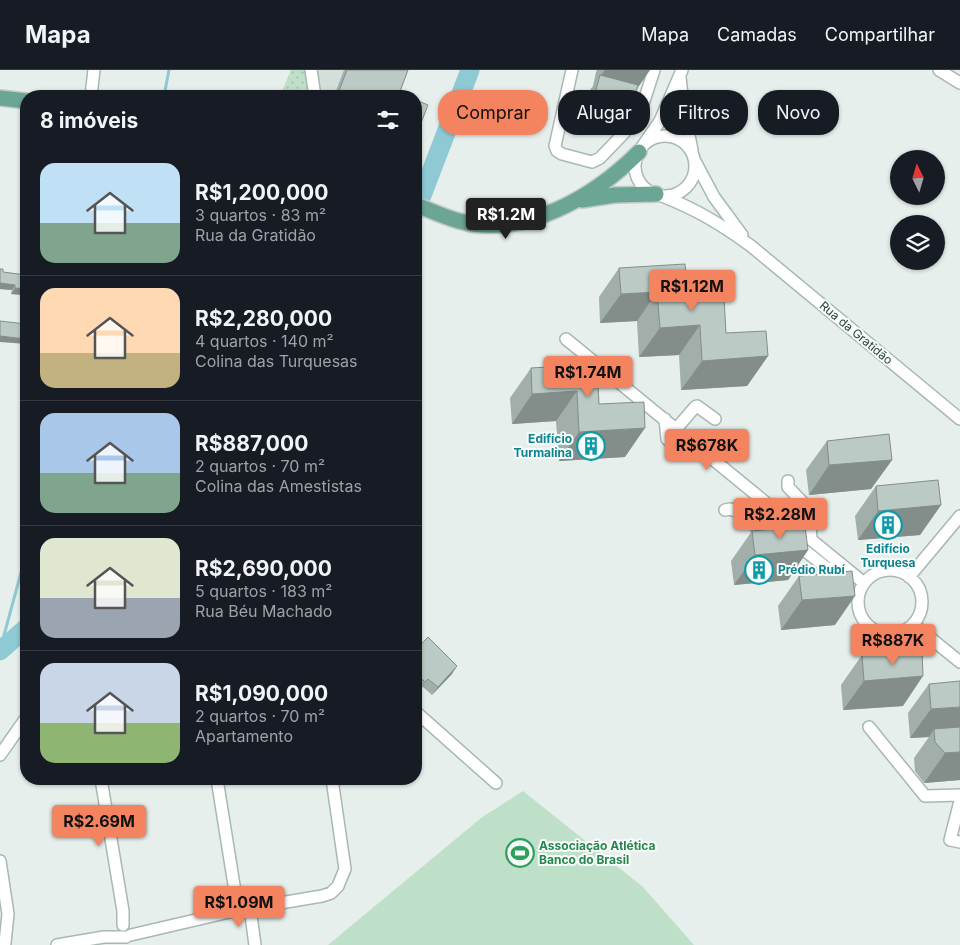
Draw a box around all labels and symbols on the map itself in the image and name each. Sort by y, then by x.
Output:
north arrow [890,150,945,205]
pin: R$1.2M [465,198,547,240]
pin: R$1.12M [646,270,738,312]
street label: Rua da Gratidão [817,298,896,368]
pin: R$1.74M [542,356,634,398]
pin: R$678K [666,428,748,471]
place label: Edifício Turmalina [514,431,572,460]
building icon: Edifício Turmalina [576,431,606,461]
pin: R$2.28M [734,498,826,540]
building icon: Edifício Turquesa [873,510,903,540]
place label: Edifício Turquesa [860,541,916,570]
building icon: Prédio Rubí [744,555,774,585]
place label: Prédio Rubí [778,562,845,577]
pin: R$887K [852,624,934,666]
pin: R$2.69M [53,804,145,847]
sports icon: Associação Atlética Banco do Brasil [505,838,535,868]
place label: Associação Atlética Banco do Brasil [539,838,656,867]
pin: R$1.09M [193,886,285,928]

